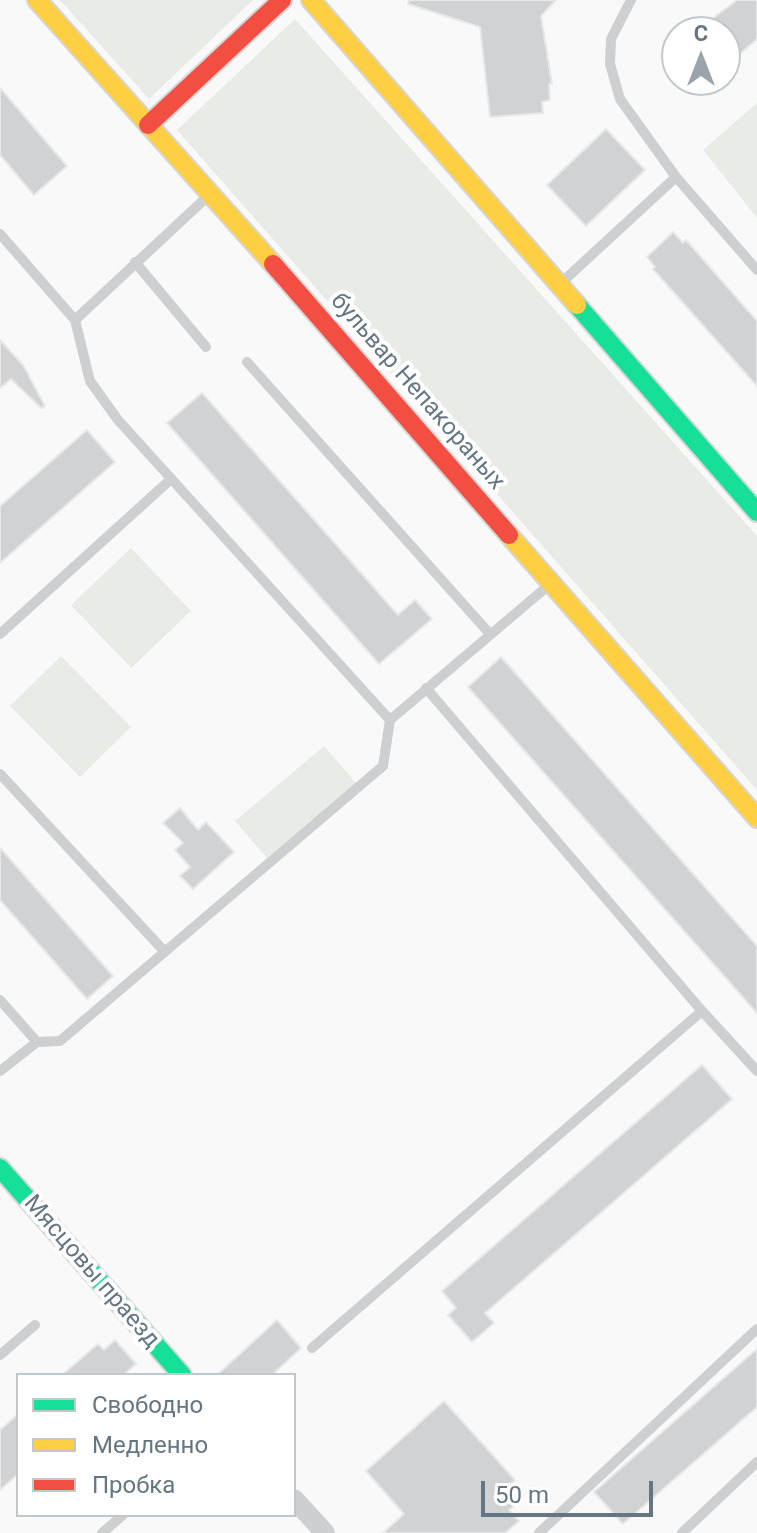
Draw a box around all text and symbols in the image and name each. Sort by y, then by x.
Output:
north arrow [661,16,741,96]
text: С [694,21,708,46]
street label: бульвар Непакораных [324,288,510,496]
street label: Мясцовы праезд [17,1190,165,1354]
legend [16,1373,296,1517]
text: Свободно [92,1391,203,1419]
text: Медленно [92,1431,208,1459]
scale bar [485,1465,657,1515]
text: Пробка [92,1471,175,1499]
text: 50 m [495,1481,549,1509]

